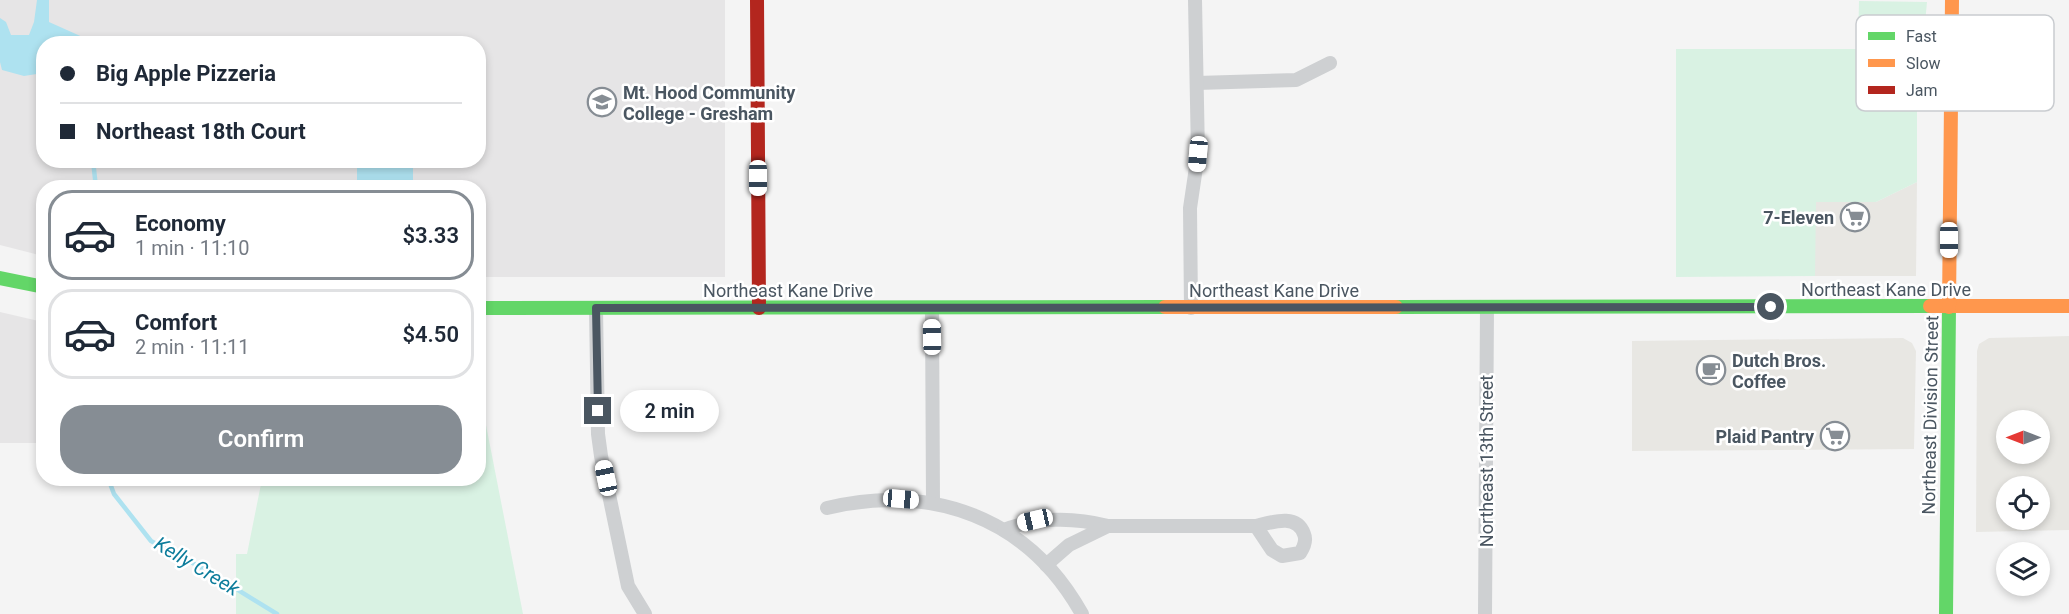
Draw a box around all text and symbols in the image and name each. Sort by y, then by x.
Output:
legend [1856,15,2054,111]
text: Fast [1906,27,1937,46]
text: Slow [1906,54,1941,73]
text: Big Apple Pizzeria [96,61,276,86]
text: Jam [1906,81,1938,100]
place label: Mt. Hood Community College - Gresham [623,82,796,124]
school or university icon: Mt. Hood Community College - Gresham [586,86,618,118]
text: Northeast 18th Court [96,119,306,144]
car [1187,135,1209,173]
car [749,160,767,196]
supermarket icon: 7-Eleven [1839,201,1871,233]
place label: 7-Eleven [1763,207,1834,228]
icon: car [63,208,117,262]
text: Economy [135,211,226,236]
car [1940,222,1958,258]
text: $3.33 [402,223,459,248]
text: 1 min · 11:10 [135,236,250,260]
street label: Northeast Kane Drive [1801,279,1971,300]
street label: Northeast Kane Drive [703,280,873,301]
street label: Northeast Kane Drive [1189,280,1359,301]
route start [1757,293,1784,320]
icon: car [63,307,117,361]
text: Comfort [135,310,217,335]
street label: Northeast Division Street [1918,315,1942,515]
car [923,319,941,355]
text: $4.50 [402,322,459,347]
text: 2 min · 11:11 [135,335,250,359]
place label: Dutch Bros. Coffee [1732,350,1826,392]
cafe icon: Dutch Bros. Coffee [1695,354,1727,386]
street label: Northeast 13th Street [1476,375,1497,547]
callout: 2 min [619,390,718,432]
route end [584,397,611,424]
text: 2 min [644,399,695,423]
button: Confirm [60,405,462,474]
north arrow [1996,410,2050,464]
map controls [1996,410,2050,596]
supermarket icon: Plaid Pantry [1819,420,1851,452]
place label: Plaid Pantry [1716,426,1815,447]
car [593,459,619,497]
button: locate [1996,476,2050,530]
car [882,488,920,510]
car [1015,507,1055,533]
water label: Kelly Creek [150,531,245,601]
button: layers [1996,542,2050,596]

